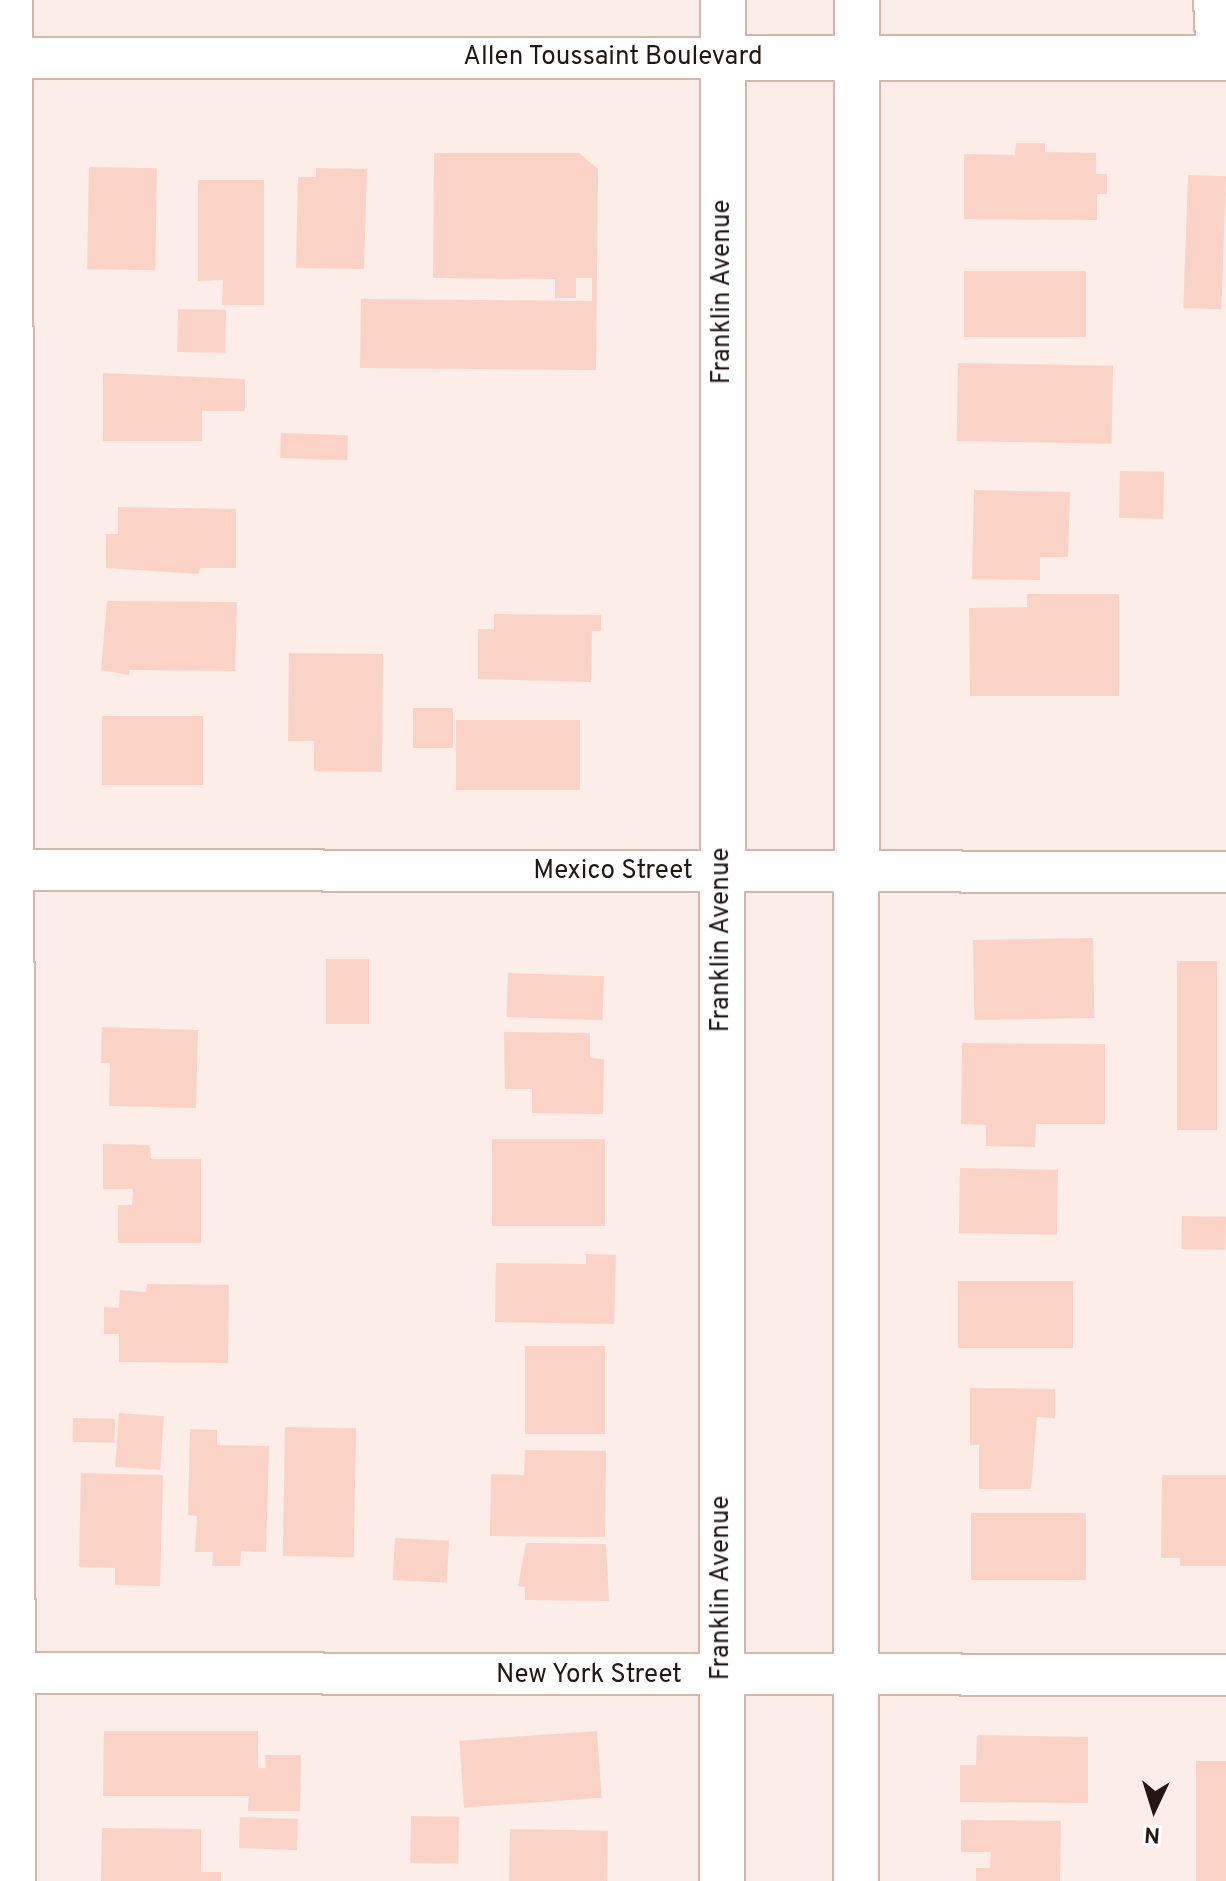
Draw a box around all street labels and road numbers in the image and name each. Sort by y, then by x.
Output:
street label: Allen Toussaint Boulevard [463,42,763,74]
street label: Franklin Avenue [707,199,739,385]
street label: Franklin Avenue [706,847,738,1033]
street label: Mexico Street [533,856,693,888]
street label: Franklin Avenue [706,1495,738,1681]
street label: New York Street [496,1660,682,1692]

